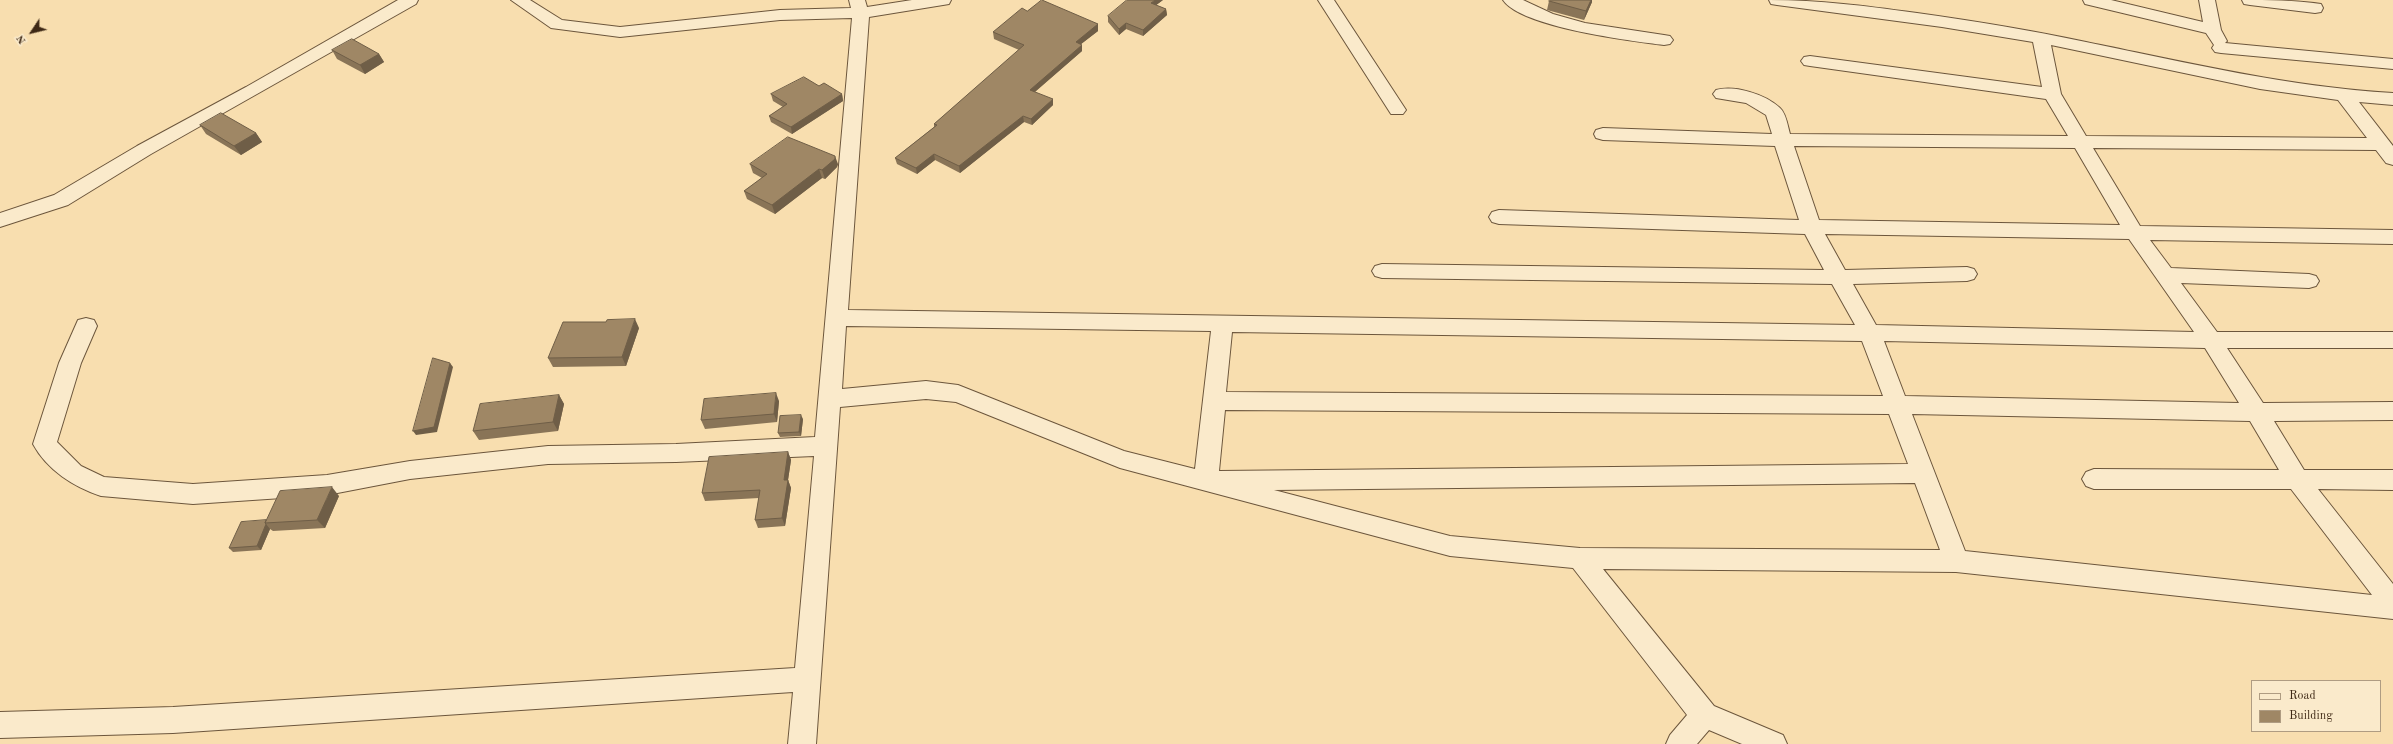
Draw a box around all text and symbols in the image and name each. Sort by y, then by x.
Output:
north arrow [12,12,52,52]
text: N [15,33,29,46]
legend [2251,680,2381,732]
text: Road [2289,690,2316,702]
text: Building [2289,710,2333,722]

